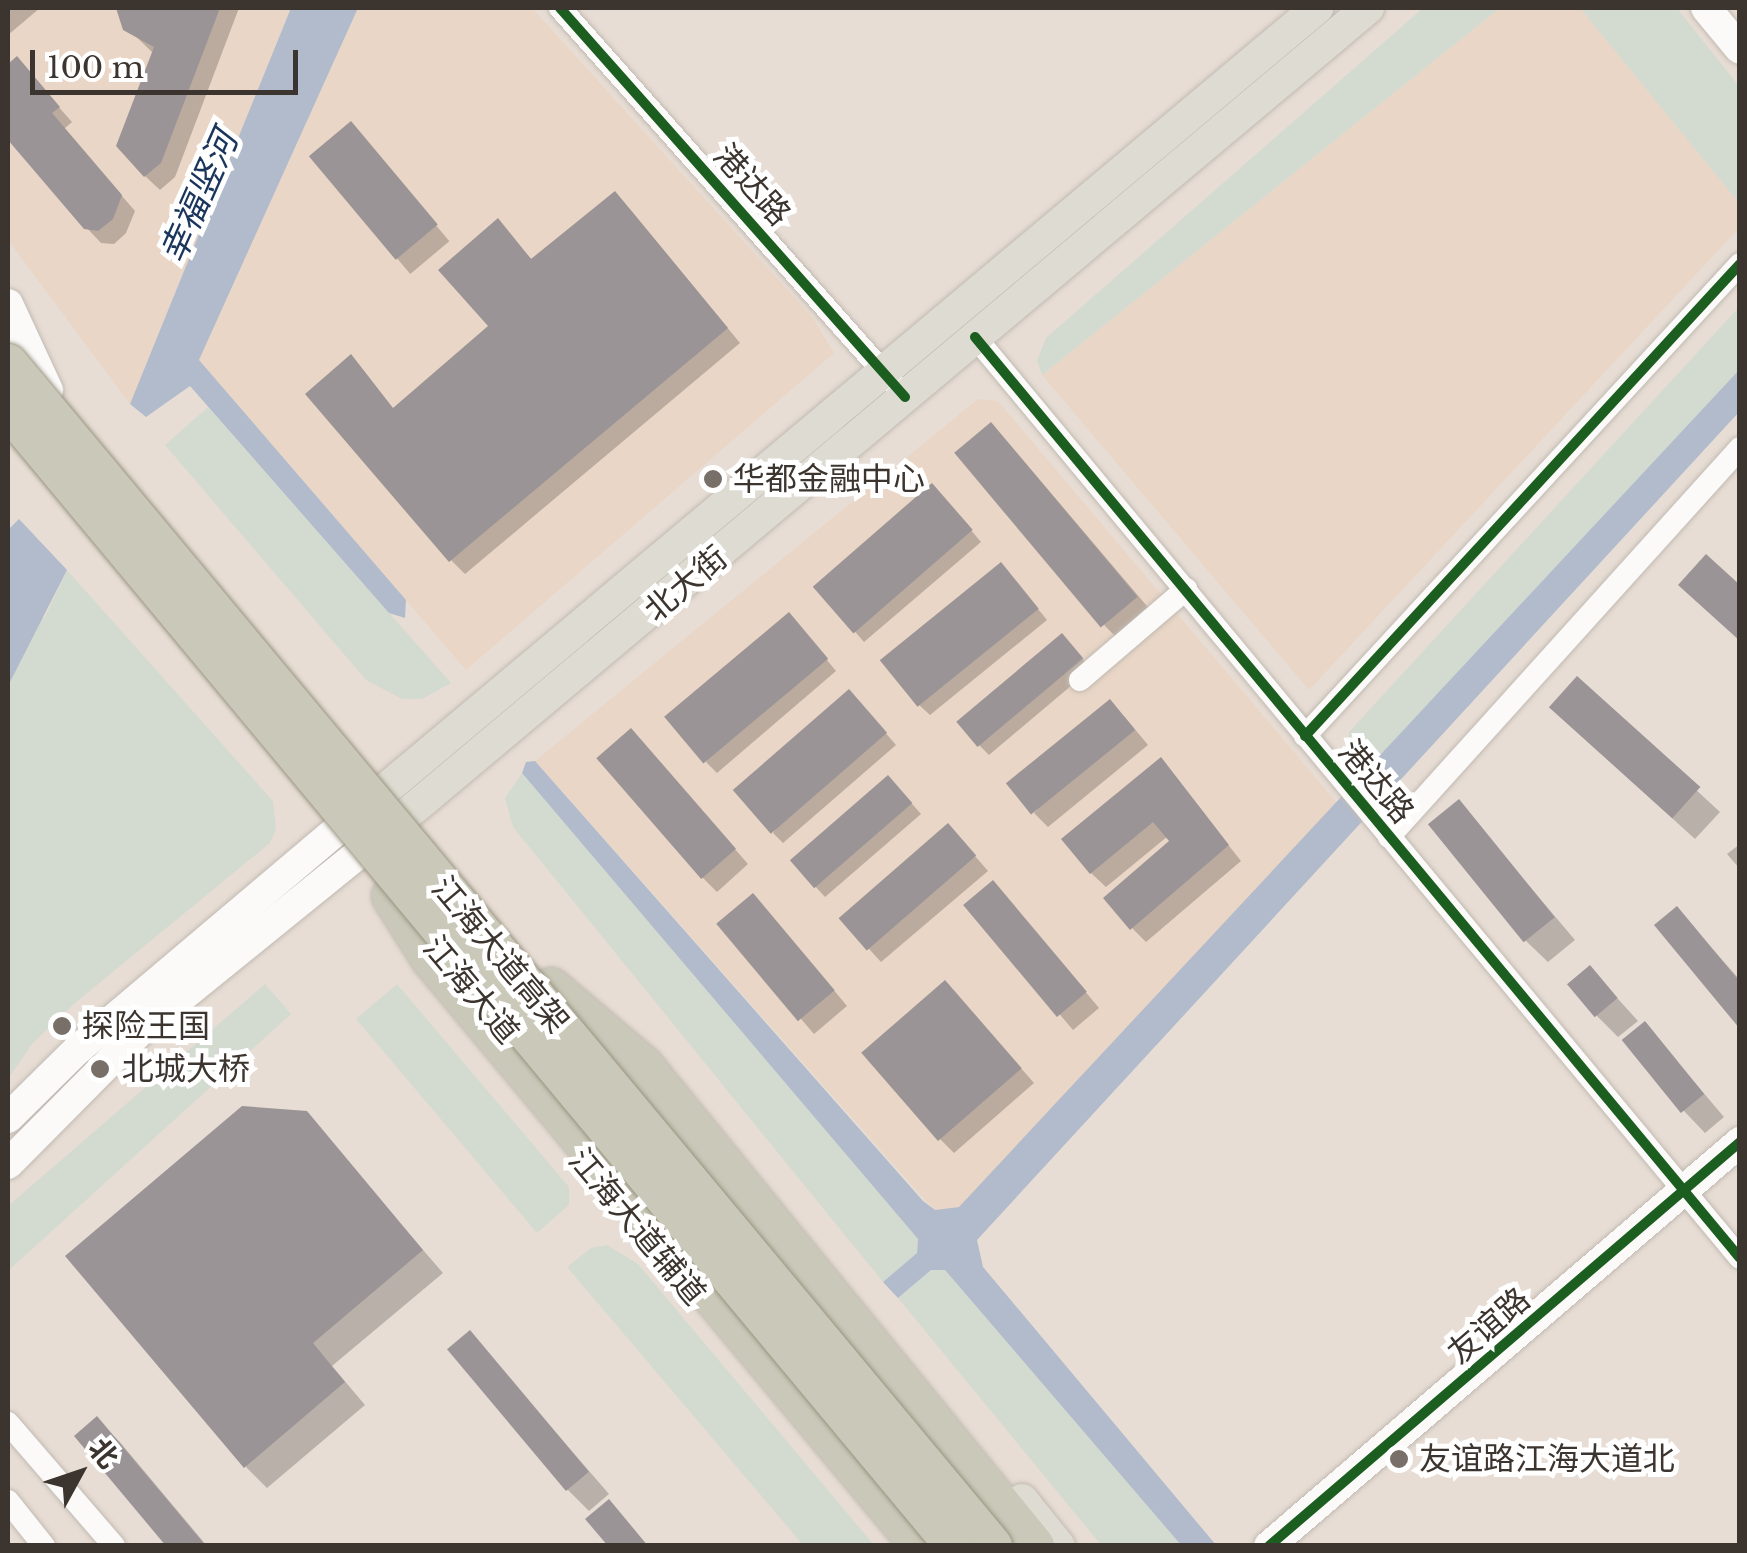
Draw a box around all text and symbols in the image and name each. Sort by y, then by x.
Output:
scale bar [35,30,302,92]
text: 100 m [47,49,144,86]
water label: 幸福竖河 [151,125,247,269]
street label: 港达路 [706,136,798,234]
place label: 华都金融中心 [733,460,925,498]
marker: 华都金融中心 [702,468,724,490]
street label: 北大街 [637,538,735,630]
street label: 港达路 [1330,733,1422,831]
street label: 江海大道高架 [424,869,576,1041]
street label: 江海大道 [415,929,527,1051]
place label: 探险王国 [82,1007,210,1045]
marker: 探险王国 [51,1015,73,1037]
place label: 北城大桥 [122,1050,250,1088]
marker: 北城大桥 [87,1056,113,1082]
street label: 江海大道辅道 [561,1141,713,1313]
street label: 友谊路 [1440,1280,1538,1372]
north arrow [30,1423,130,1523]
text: 北 [81,1431,126,1475]
place label: 友谊路江海大道北 [1419,1440,1675,1478]
marker: 友谊路江海大道北 [1388,1448,1410,1470]

